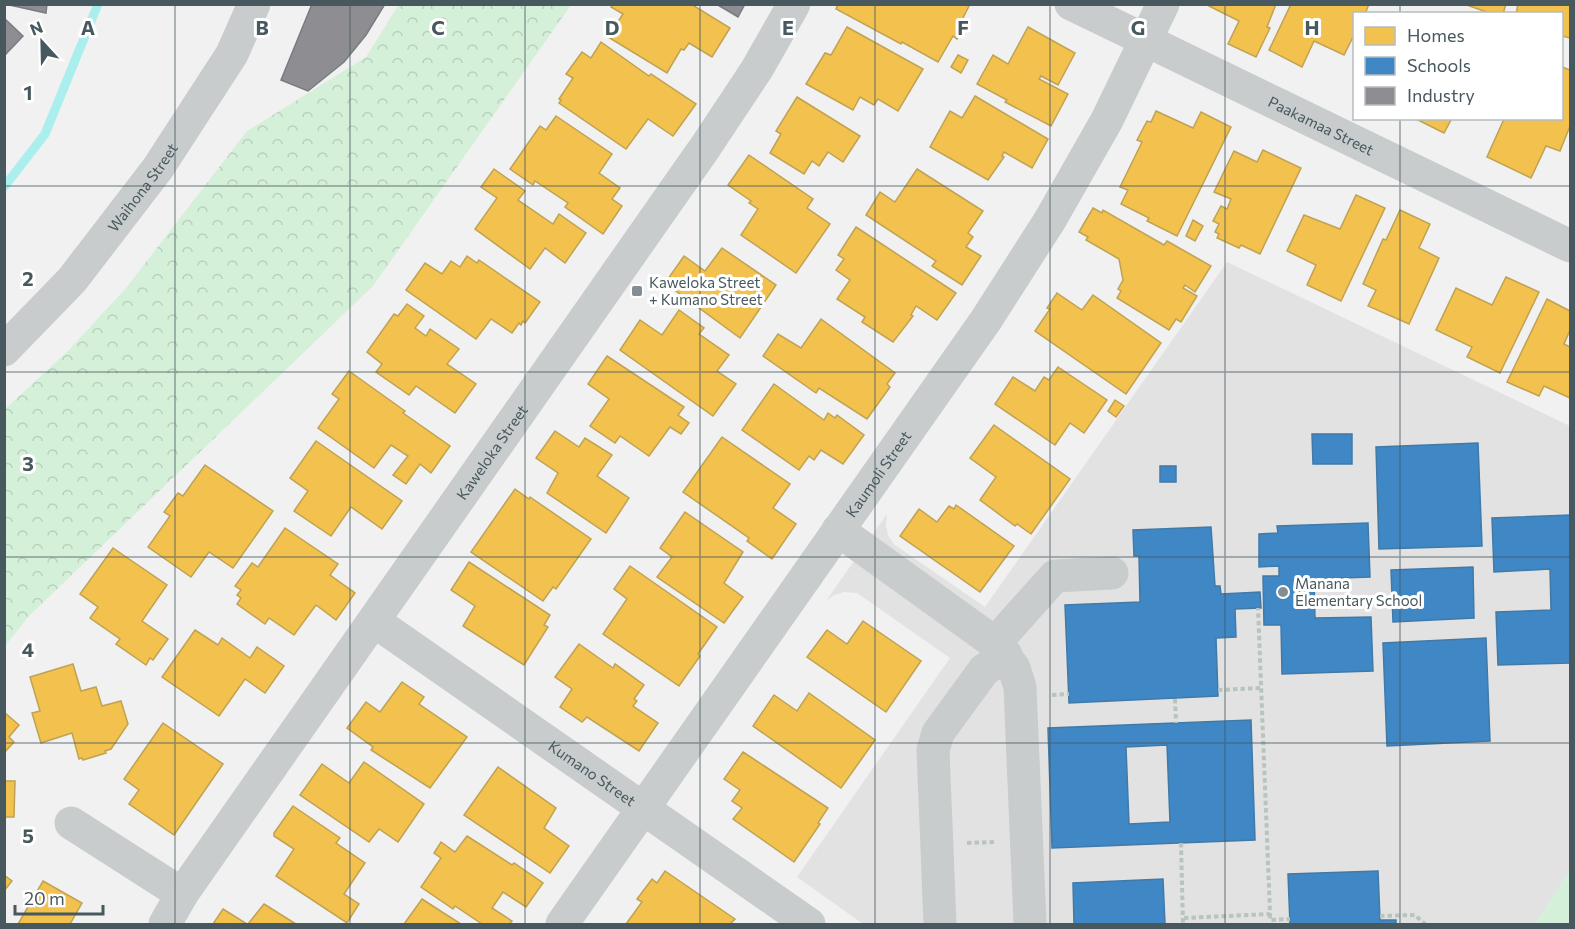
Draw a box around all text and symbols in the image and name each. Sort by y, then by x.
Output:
north arrow [12,12,72,72]
legend [1353,12,1563,120]
text: A [81,15,95,39]
text: B [255,15,269,39]
text: C [431,15,445,39]
text: D [605,15,619,39]
text: E [782,15,794,39]
text: F [957,15,969,39]
text: G [1131,15,1145,39]
text: H [1305,15,1320,39]
text: N [27,17,45,39]
text: Homes [1407,24,1465,46]
text: Schools [1407,54,1471,76]
text: 1 [23,80,33,104]
text: Industry [1407,84,1475,106]
street label: Paakamaa Street [1265,92,1377,159]
street label: Waihona Street [104,140,181,235]
text: 2 [22,266,34,290]
place label: Kaweloka Street + Kumano Street [649,273,763,308]
marker: Kaweloka Street + Kumano Street [630,284,644,298]
street label: Kaweloka Street [452,401,531,503]
street label: Kaumoli Street [842,427,914,521]
text: 3 [22,451,34,475]
place label: Manana Elementary School [1295,574,1422,609]
marker: Manana Elementary School [1276,585,1290,599]
text: 4 [22,637,34,661]
street label: Kumano Street [545,736,639,810]
text: 5 [22,823,34,847]
scale bar [15,878,104,916]
text: 20 m [24,887,65,909]

